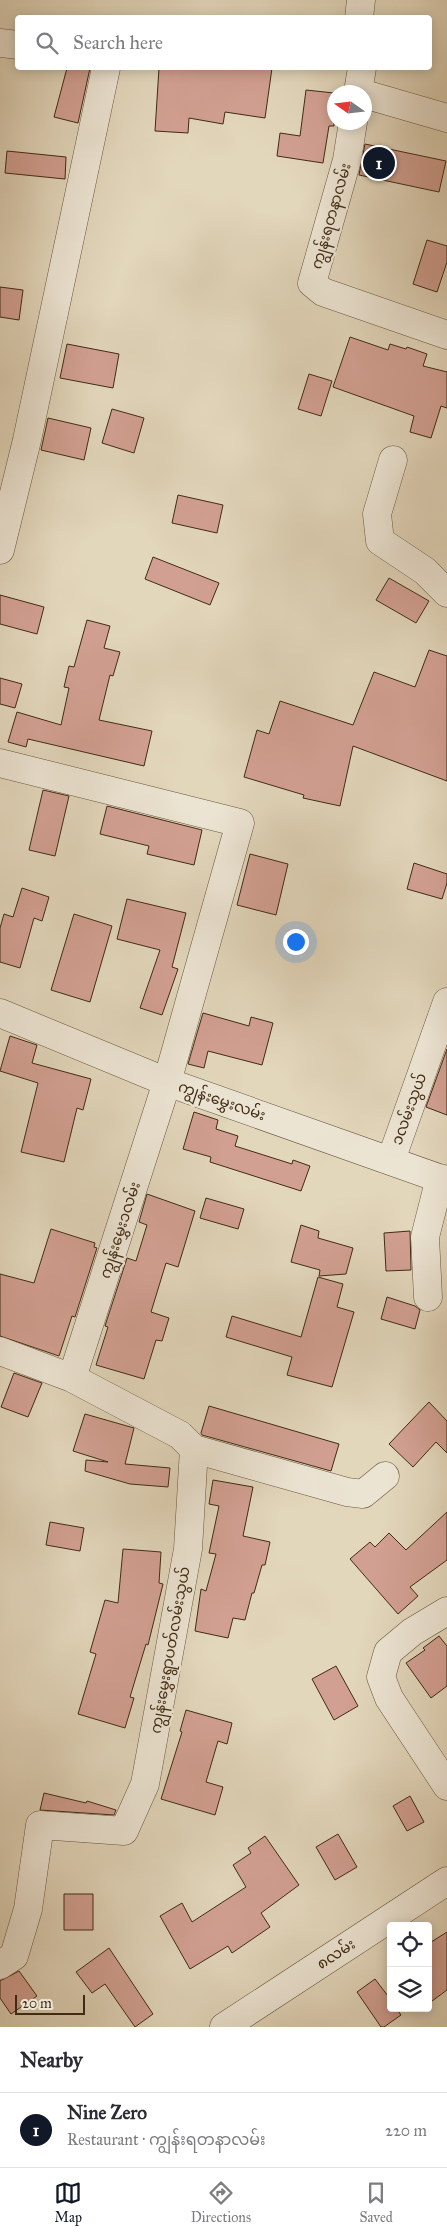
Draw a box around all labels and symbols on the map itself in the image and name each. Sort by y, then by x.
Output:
north arrow [327,85,372,130]
pin: 1 [363,144,395,182]
street label: ကျွန်းရတနာလမ်း [306,161,359,272]
your location [283,929,309,955]
street label: ၁လမ်းသွယ် [387,1070,432,1148]
street label: ကျွန်းမွှေးလမ်း [175,1077,268,1128]
street label: ကျွန်းမွှေး၁လမ်း [95,1179,148,1282]
street label: ကျွန်းမွှေးရွာပတ်လမ်းသွယ် [145,1565,198,1736]
street label: ၈လမ်း [313,1934,359,1973]
scale bar [15,1992,85,2015]

